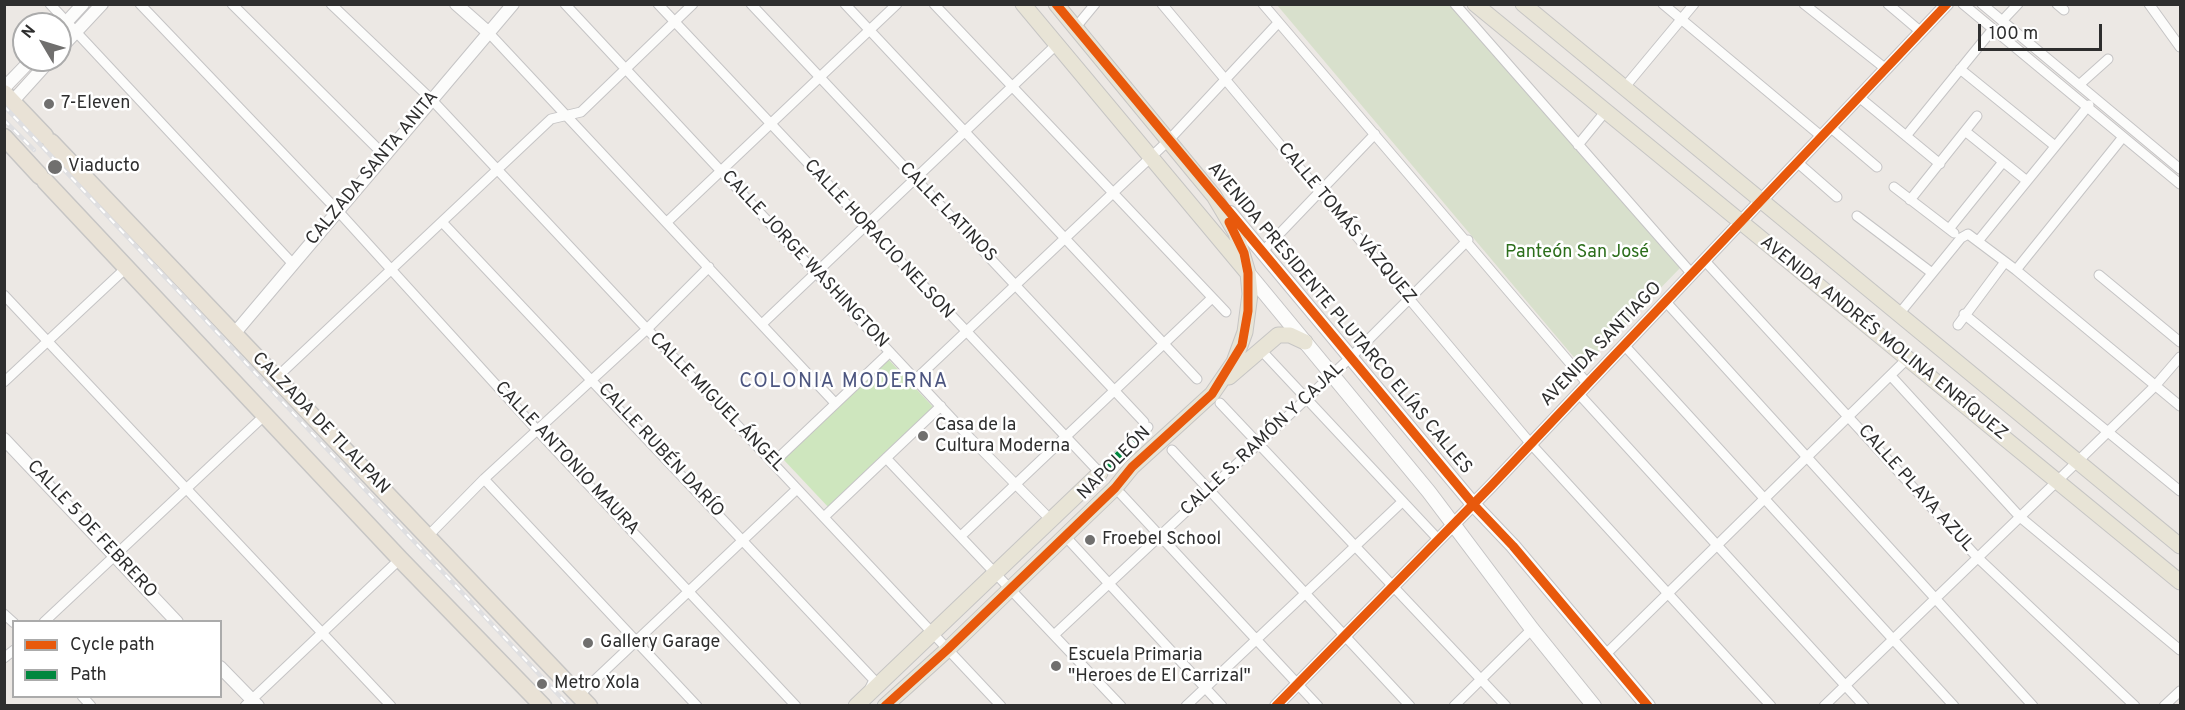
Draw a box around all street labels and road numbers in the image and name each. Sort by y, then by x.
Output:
street label: CALZADA SANTA ANITA [302,87,444,251]
street label: CALLE TOMÁS VÁZQUEZ [1272,139,1420,309]
street label: CALLE HORACIO NELSON [798,156,958,324]
street label: CALLE LATINOS [894,158,1000,268]
street label: AVENIDA PRESIDENTE PLUTARCO ELÍAS CALLES [1202,159,1476,479]
street label: CALLE JORGE WASHINGTON [716,167,892,353]
street label: AVENIDA ANDRÉS MOLINA ENRÍQUEZ [1755,232,2011,446]
street label: AVENIDA SANTIAGO [1537,278,1667,412]
street label: CALLE MIGUEL ÁNGEL [644,329,788,477]
street label: CALZADA DE TLALPAN [247,349,393,499]
street label: CALLE S. RAMÓN Y CAJAL [1177,359,1349,521]
street label: CALLE ANTONIO MAURA [489,378,643,540]
street label: CALLE RUBÉN DARÍO [592,380,728,522]
street label: CALLE PLAYA AZUL [1852,421,1978,557]
street label: NAPOLEÓN [1074,423,1156,505]
street label: CALLE 5 DE FEBRERO [21,456,161,604]

